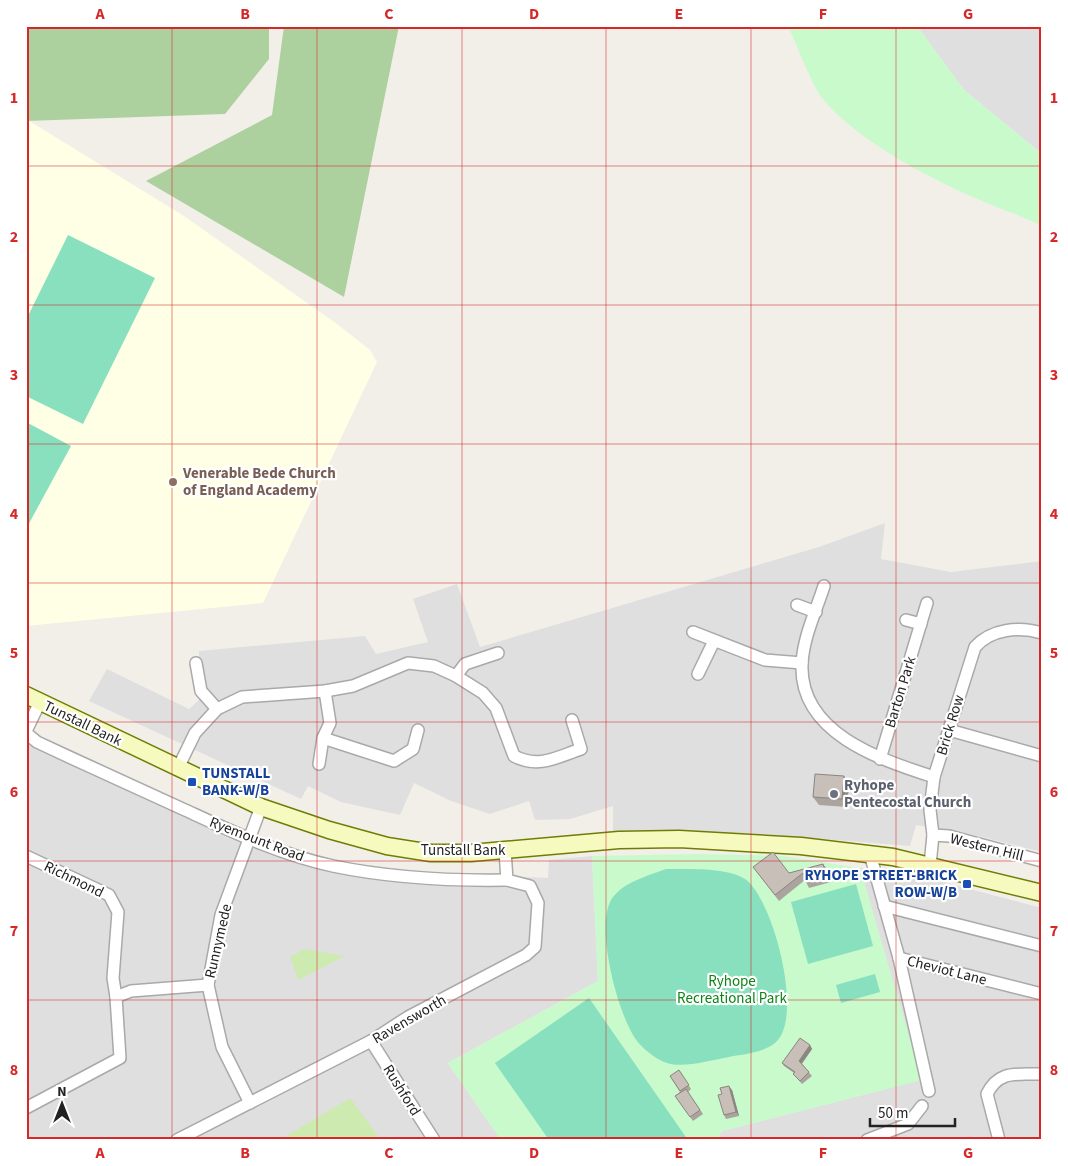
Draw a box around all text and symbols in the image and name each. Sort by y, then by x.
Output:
text: A [94,3,105,25]
text: B [240,3,250,25]
text: C [384,3,394,25]
text: D [529,3,539,25]
text: E [675,3,683,25]
text: F [819,3,827,25]
text: G [963,3,973,25]
text: 1 [10,87,18,109]
text: 1 [1050,87,1058,109]
text: 2 [10,226,18,248]
text: 2 [1050,226,1058,248]
text: 3 [10,364,18,386]
text: 3 [1050,364,1058,386]
place label: Venerable Bede Church of England Academy [182,463,336,501]
marker: Venerable Bede Church of England Academy [167,476,179,488]
text: 4 [10,503,19,525]
text: 4 [1050,503,1059,525]
text: 5 [10,642,18,664]
text: 5 [1050,642,1058,664]
street label: Barton Park [880,653,921,731]
street label: Brick Row [931,692,970,758]
street label: Tunstall Bank [40,695,126,752]
place label: TUNSTALL BANK-W/B [202,763,270,801]
place label: Ryhope Pentecostal Church [844,775,971,813]
marker: TUNSTALL BANK-W/B [186,776,198,788]
text: 6 [10,781,18,803]
text: 6 [1050,781,1058,803]
marker: Ryhope Pentecostal Church [828,788,840,800]
street label: Ryemount Road [206,812,307,867]
street label: Western Hill [948,828,1026,867]
street label: Tunstall Bank [421,840,506,861]
street label: Richmond [40,856,107,903]
place label: RYHOPE STREET-BRICK ROW-W/B [805,865,958,903]
marker: RYHOPE STREET-BRICK ROW-W/B [961,878,973,890]
street label: Runnymede [200,902,237,980]
text: 7 [10,920,18,942]
text: 7 [1050,920,1058,942]
street label: Cheviot Lane [905,950,989,991]
park label: Ryhope Recreational Park [677,971,787,1009]
street label: Ravensworth [368,990,450,1049]
text: 8 [10,1059,18,1081]
text: 8 [1050,1059,1058,1081]
street label: Rushford [378,1061,426,1120]
north arrow [38,1078,88,1128]
text: N [57,1082,67,1102]
scale bar [870,1096,956,1128]
text: 50 m [878,1103,908,1124]
text: A [94,1142,105,1164]
text: B [240,1142,250,1164]
text: C [384,1142,394,1164]
text: D [529,1142,539,1164]
text: E [675,1142,683,1164]
text: F [819,1142,827,1164]
text: G [963,1142,973,1164]

